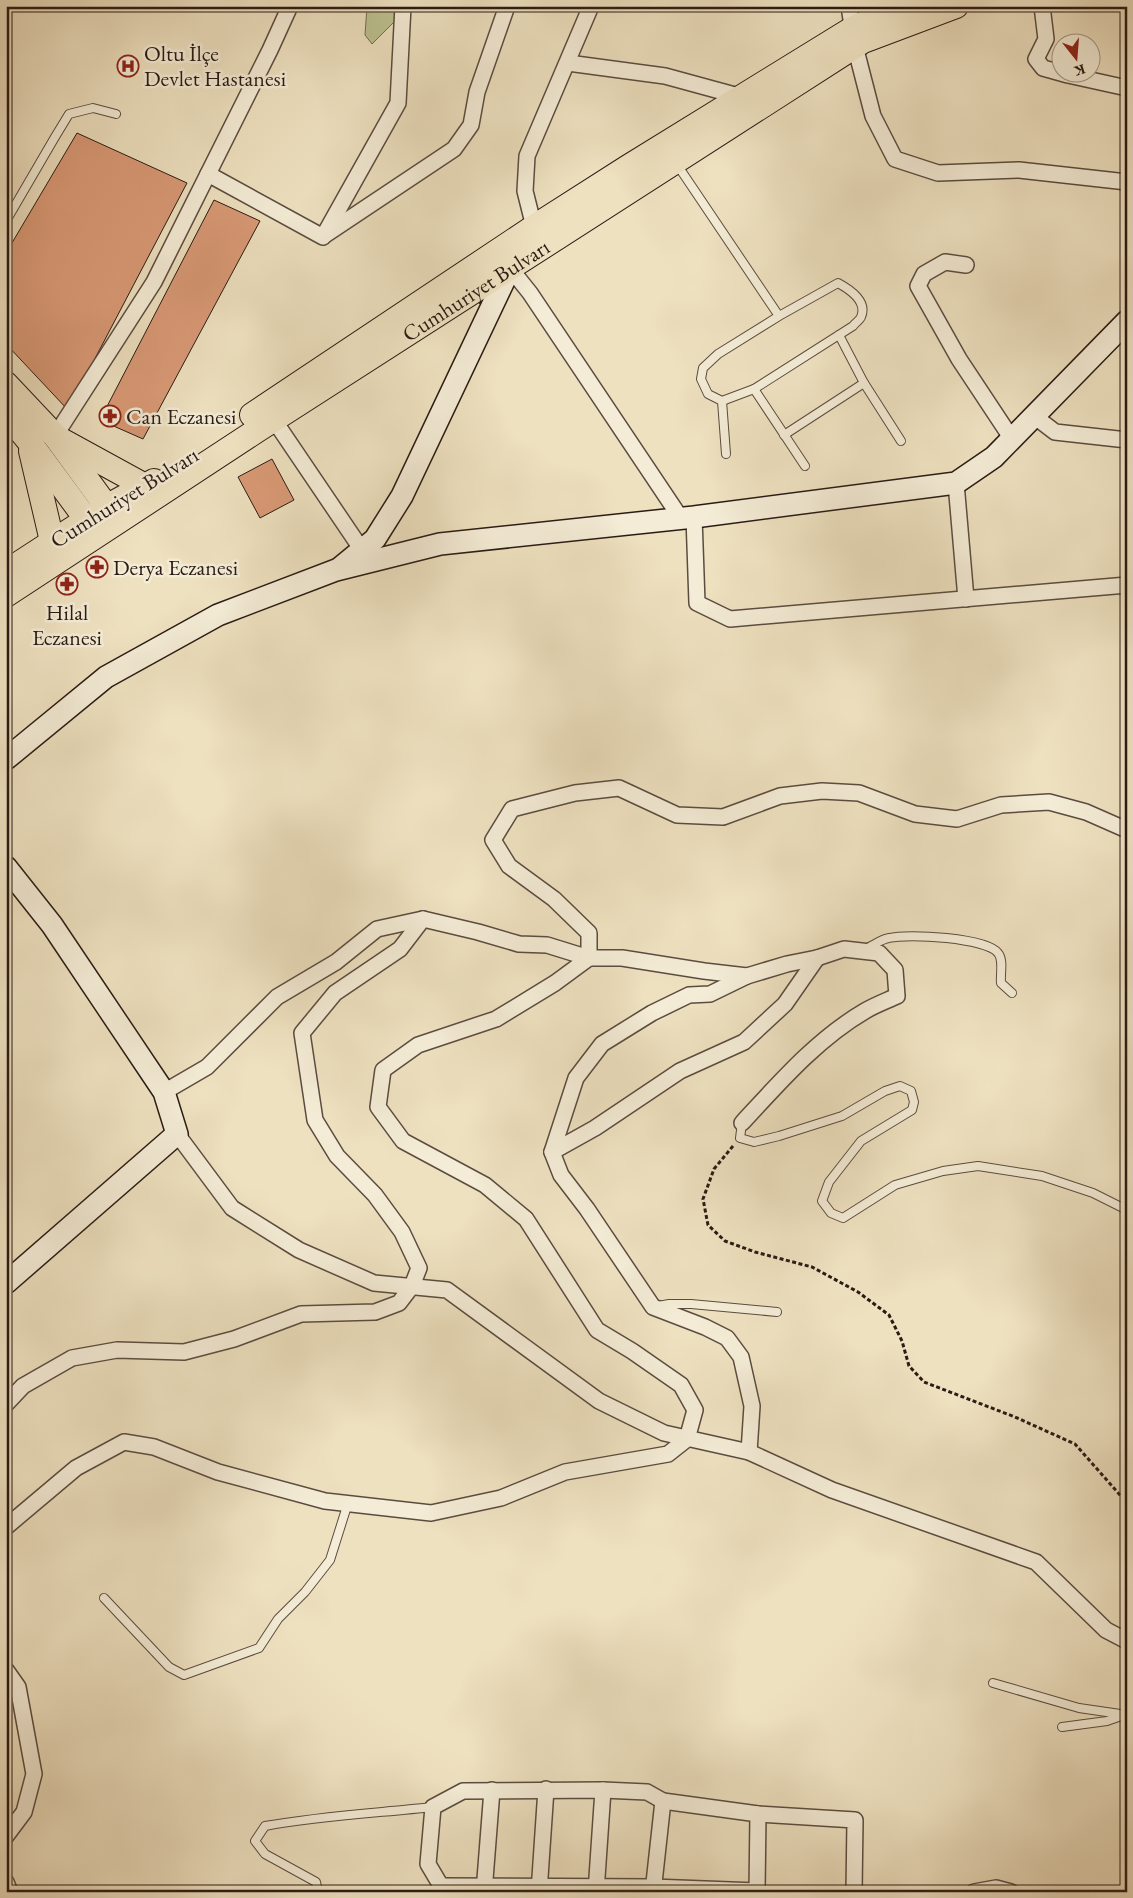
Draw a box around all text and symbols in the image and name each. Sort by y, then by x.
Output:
north arrow [1050,32,1100,82]
place label: Oltu İlçe Devlet Hastanesi [144,39,286,93]
hospital icon: Oltu İlçe Devlet Hastanesi [116,54,140,78]
text: K [1072,60,1088,81]
street label: Cumhuriyet Bulvarı [397,232,555,348]
place label: Can Eczanesi [126,402,236,431]
pharmacy icon: Can Eczanesi [98,404,122,428]
street label: Cumhuriyet Bulvarı [45,440,204,555]
place label: Derya Eczanesi [113,553,238,582]
pharmacy icon: Derya Eczanesi [85,555,109,579]
pharmacy icon: Hilal Eczanesi [55,572,79,596]
place label: Hilal Eczanesi [32,598,102,652]

